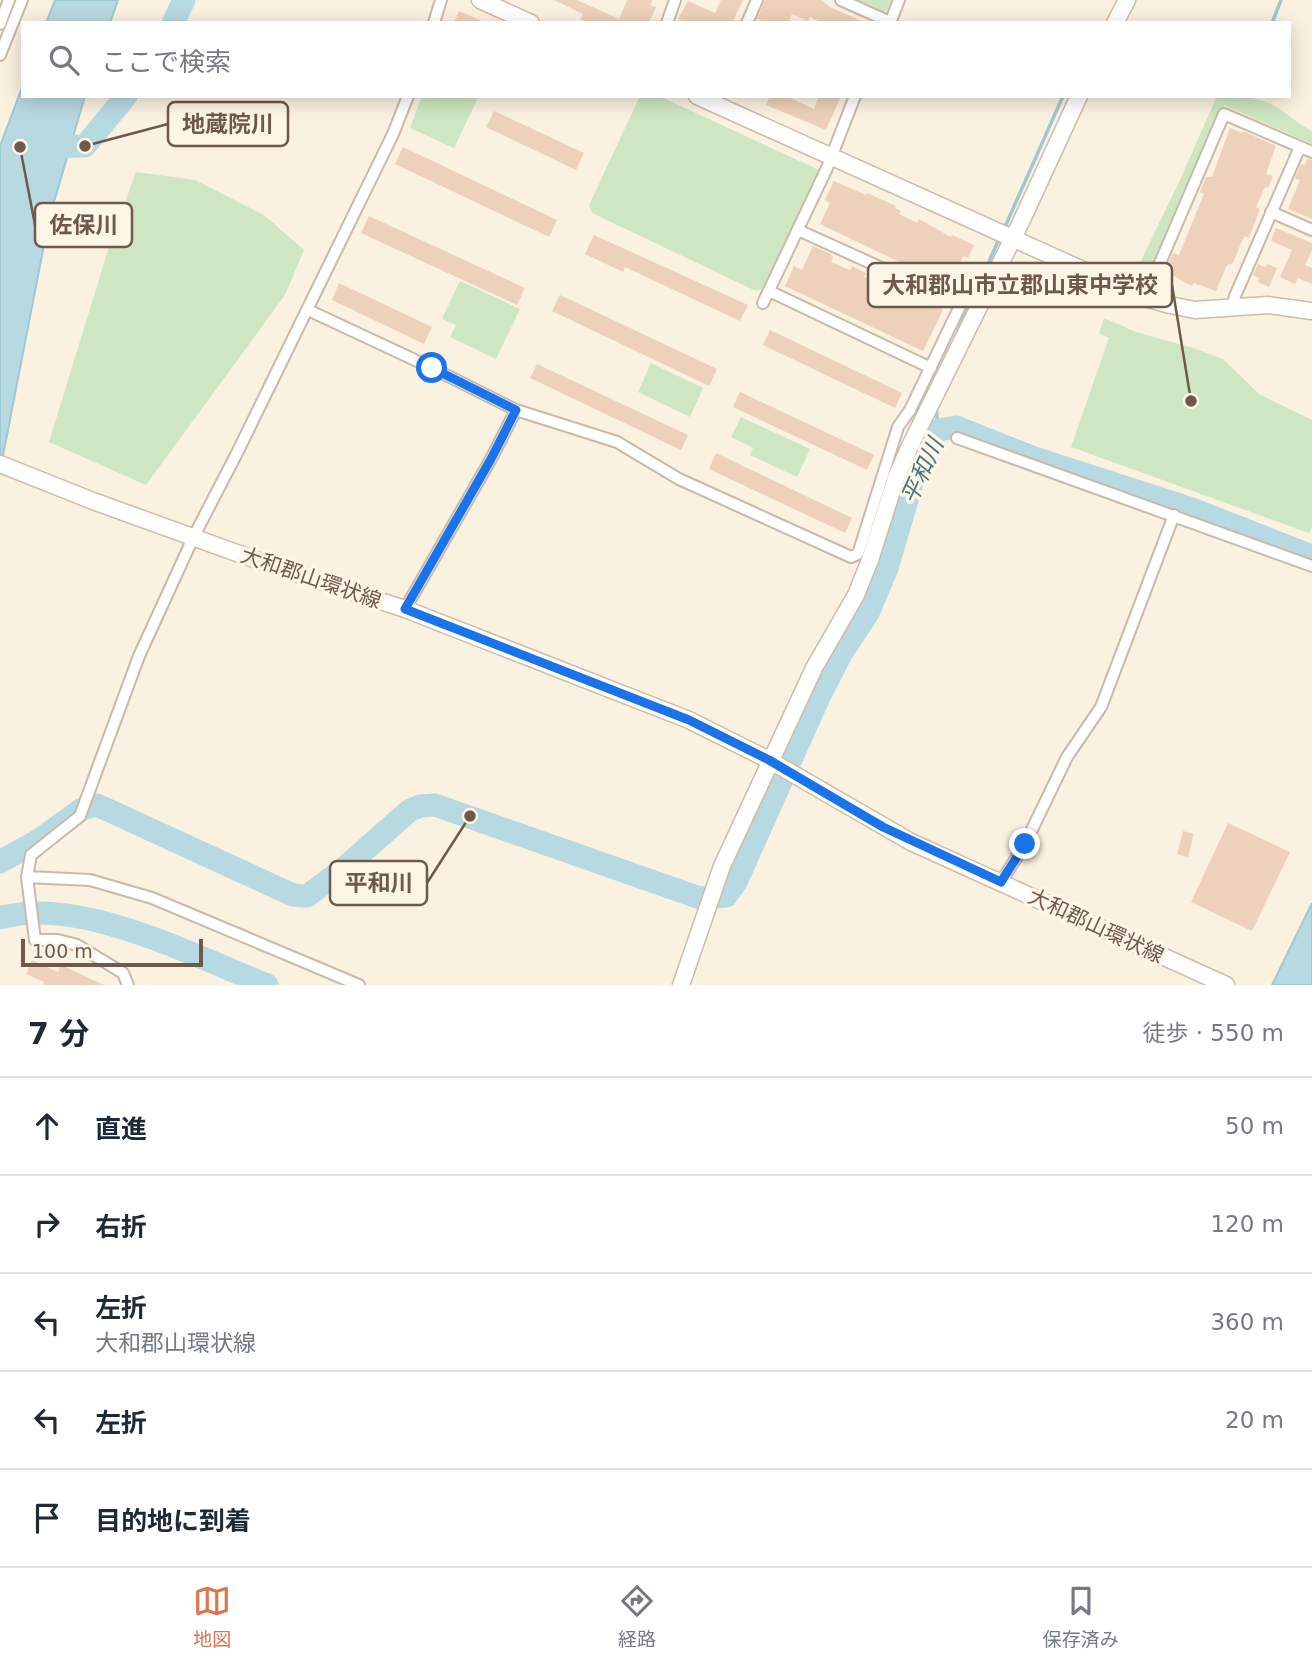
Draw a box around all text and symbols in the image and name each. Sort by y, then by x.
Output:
search box [21,21,1291,98]
icon: search [45,41,83,79]
text: ここで検索 [101,47,231,77]
callout: 地蔵院川 [168,102,288,146]
text: 地蔵院川 [182,111,274,137]
callout: 佐保川 [35,203,132,247]
text: 佐保川 [50,212,119,238]
callout: 大和郡山市立郡山東中学校 [868,263,1172,307]
text: 大和郡山市立郡山東中学校 [882,272,1158,298]
route start [416,352,447,383]
water label: 平和川 [896,432,950,508]
street label: 大和郡山環状線 [238,543,384,613]
route end [1009,828,1040,859]
callout: 平和川 [330,861,427,905]
text: 平和川 [345,870,414,896]
street label: 大和郡山環状線 [1024,884,1168,968]
scale bar [21,936,203,968]
text: 100 m [32,940,93,962]
text: 7 分 [28,1016,89,1051]
text: 徒歩 · 550 m [1142,1020,1284,1046]
icon: ahead [28,1107,66,1145]
text: 50 m [1225,1113,1284,1139]
text: 直進 [95,1114,147,1144]
icon: right [28,1205,66,1243]
text: 120 m [1210,1211,1284,1237]
text: 右折 [95,1212,147,1242]
text: 左折 [95,1293,147,1323]
icon: left [28,1303,66,1341]
text: 360 m [1210,1309,1284,1335]
text: 大和郡山環状線 [95,1330,256,1356]
icon: left [28,1401,66,1439]
text: 20 m [1225,1407,1284,1433]
text: 左折 [95,1408,147,1438]
icon: arrive [28,1499,66,1537]
text: 目的地に到着 [95,1506,251,1536]
tab: 地図 [193,1582,231,1651]
tab: 経路 [618,1582,656,1651]
tab: 保存済み [1043,1582,1119,1651]

